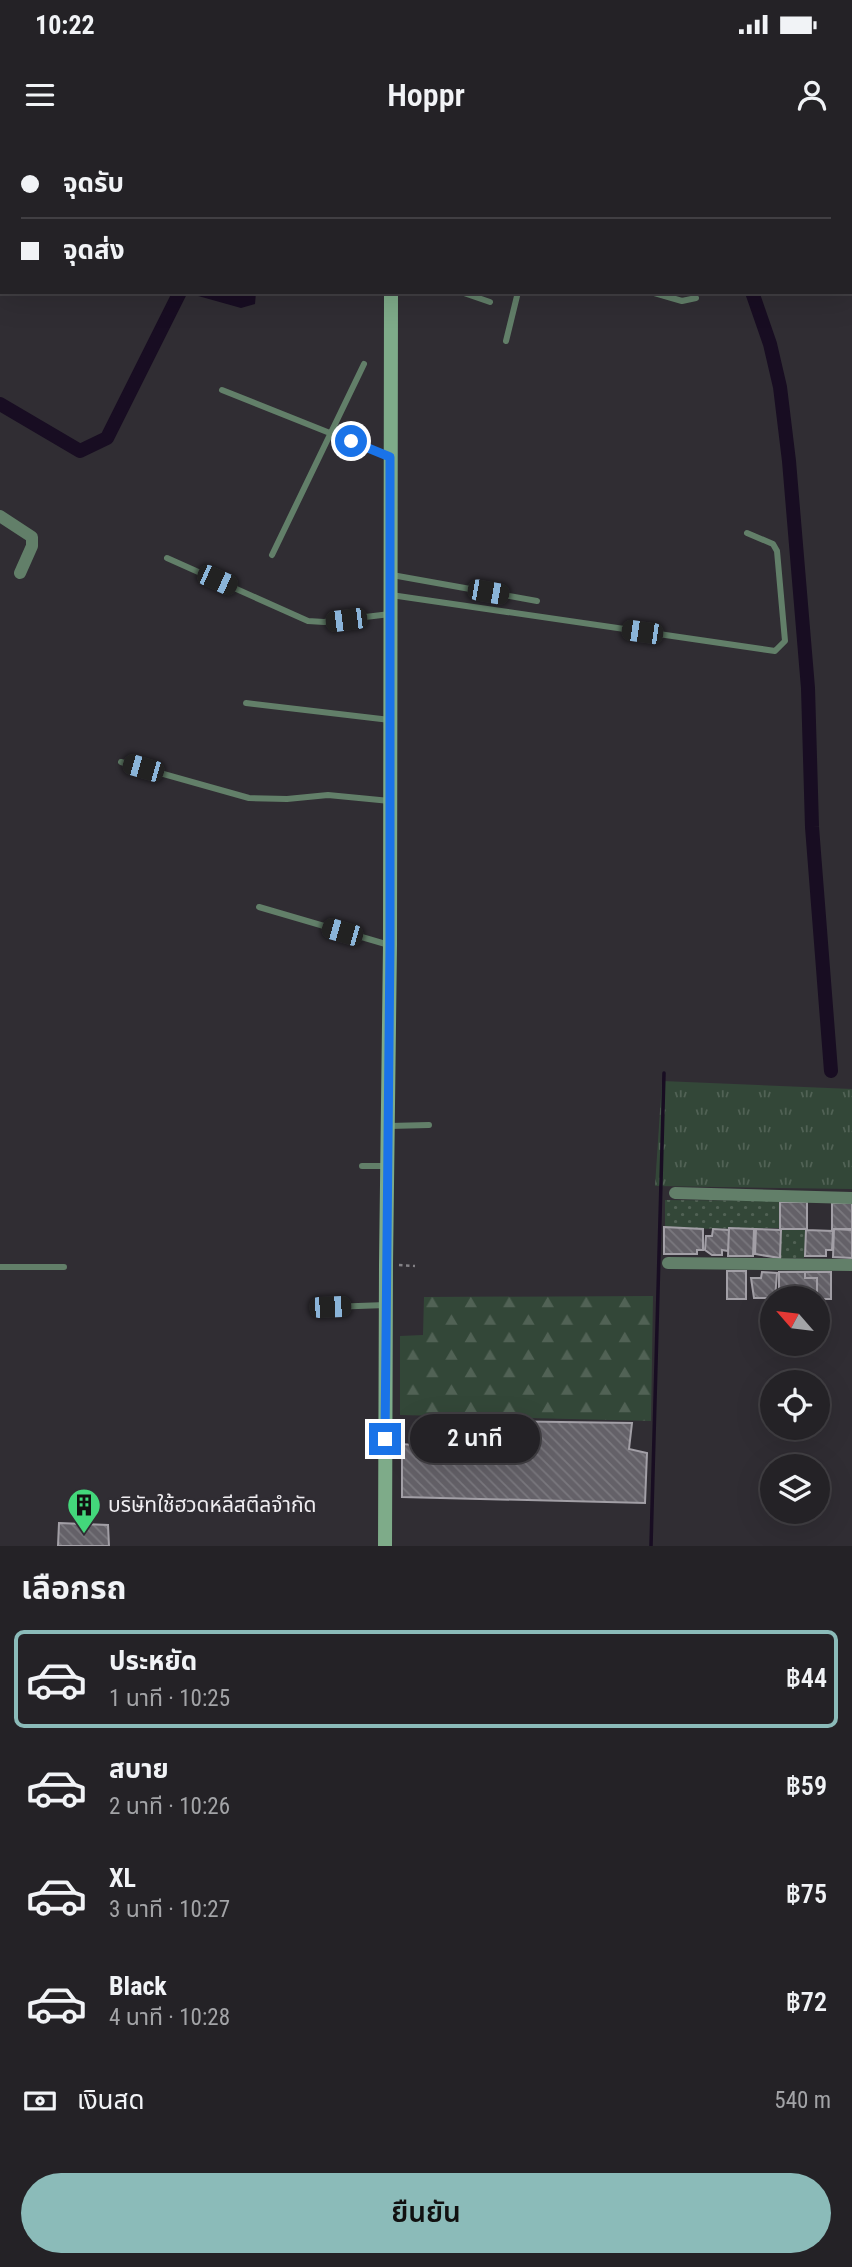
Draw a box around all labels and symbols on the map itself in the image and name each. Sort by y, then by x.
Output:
route start [335,425,367,457]
car [194,562,241,598]
car [466,578,511,606]
car [324,607,369,633]
car [620,619,665,645]
car [120,752,167,784]
car [319,916,366,948]
north arrow [760,1286,830,1356]
car [309,1296,352,1318]
callout: 2 นาที [410,1414,539,1464]
route end [369,1423,401,1455]
building icon: บริษัทใช้ฮวดหลีสตีลจำกัด [65,1486,103,1535]
place label: บริษัทใช้ฮวดหลีสตีลจำกัด [108,1493,316,1517]

